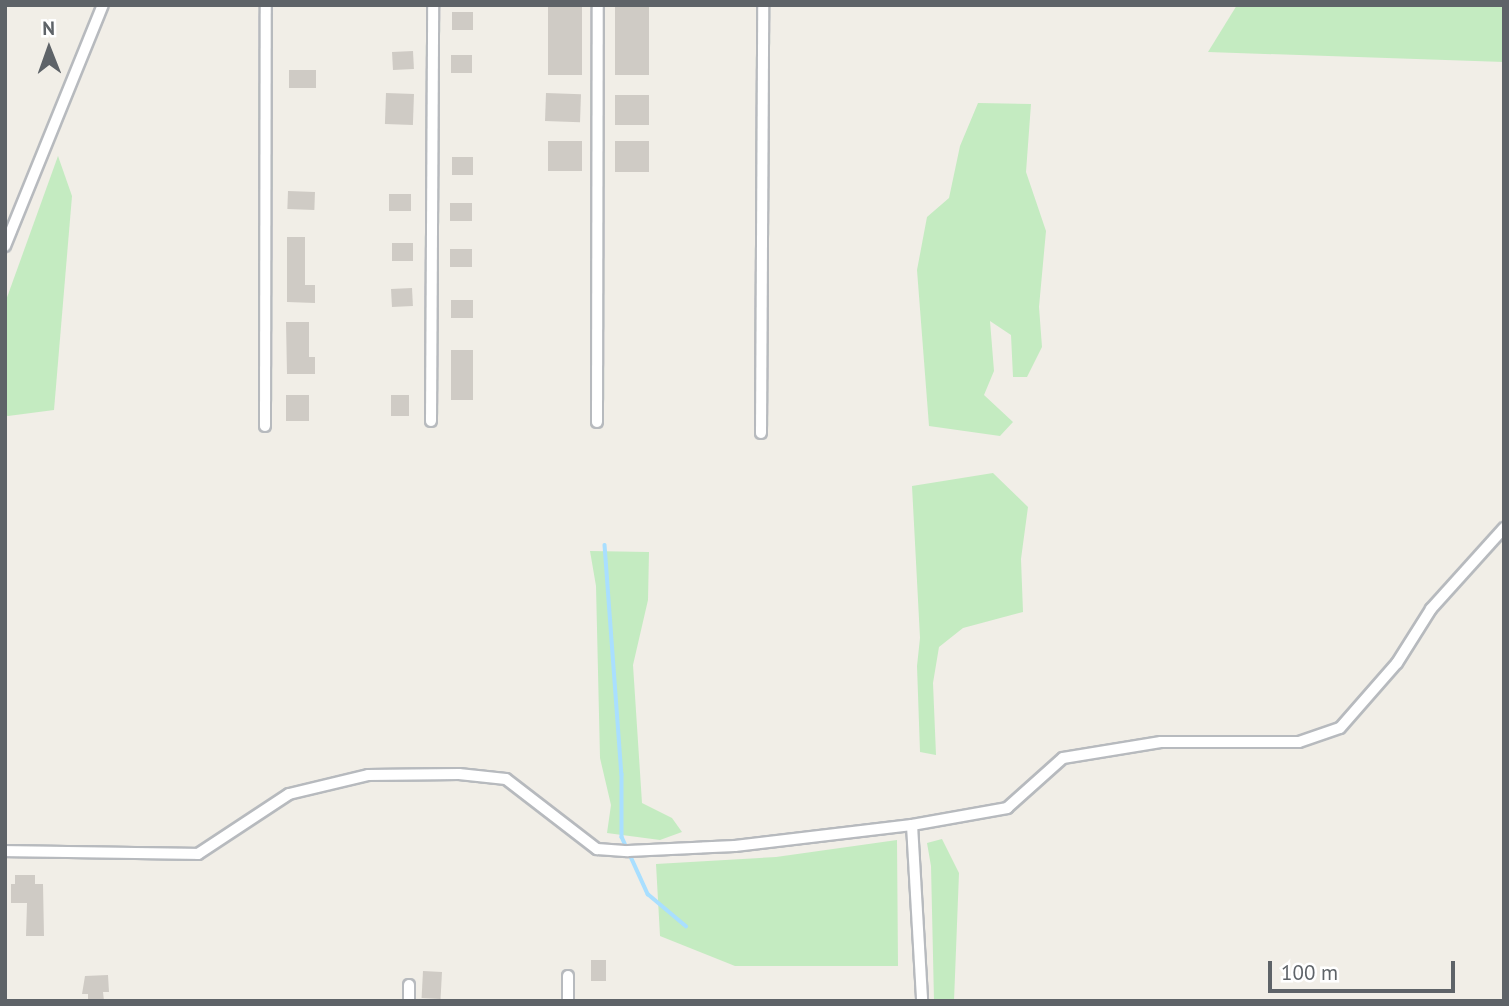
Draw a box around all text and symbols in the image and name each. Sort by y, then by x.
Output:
north arrow [14,14,84,84]
text: N [42,16,55,40]
scale bar [1271,946,1458,990]
text: 100 m [1281,959,1338,986]

